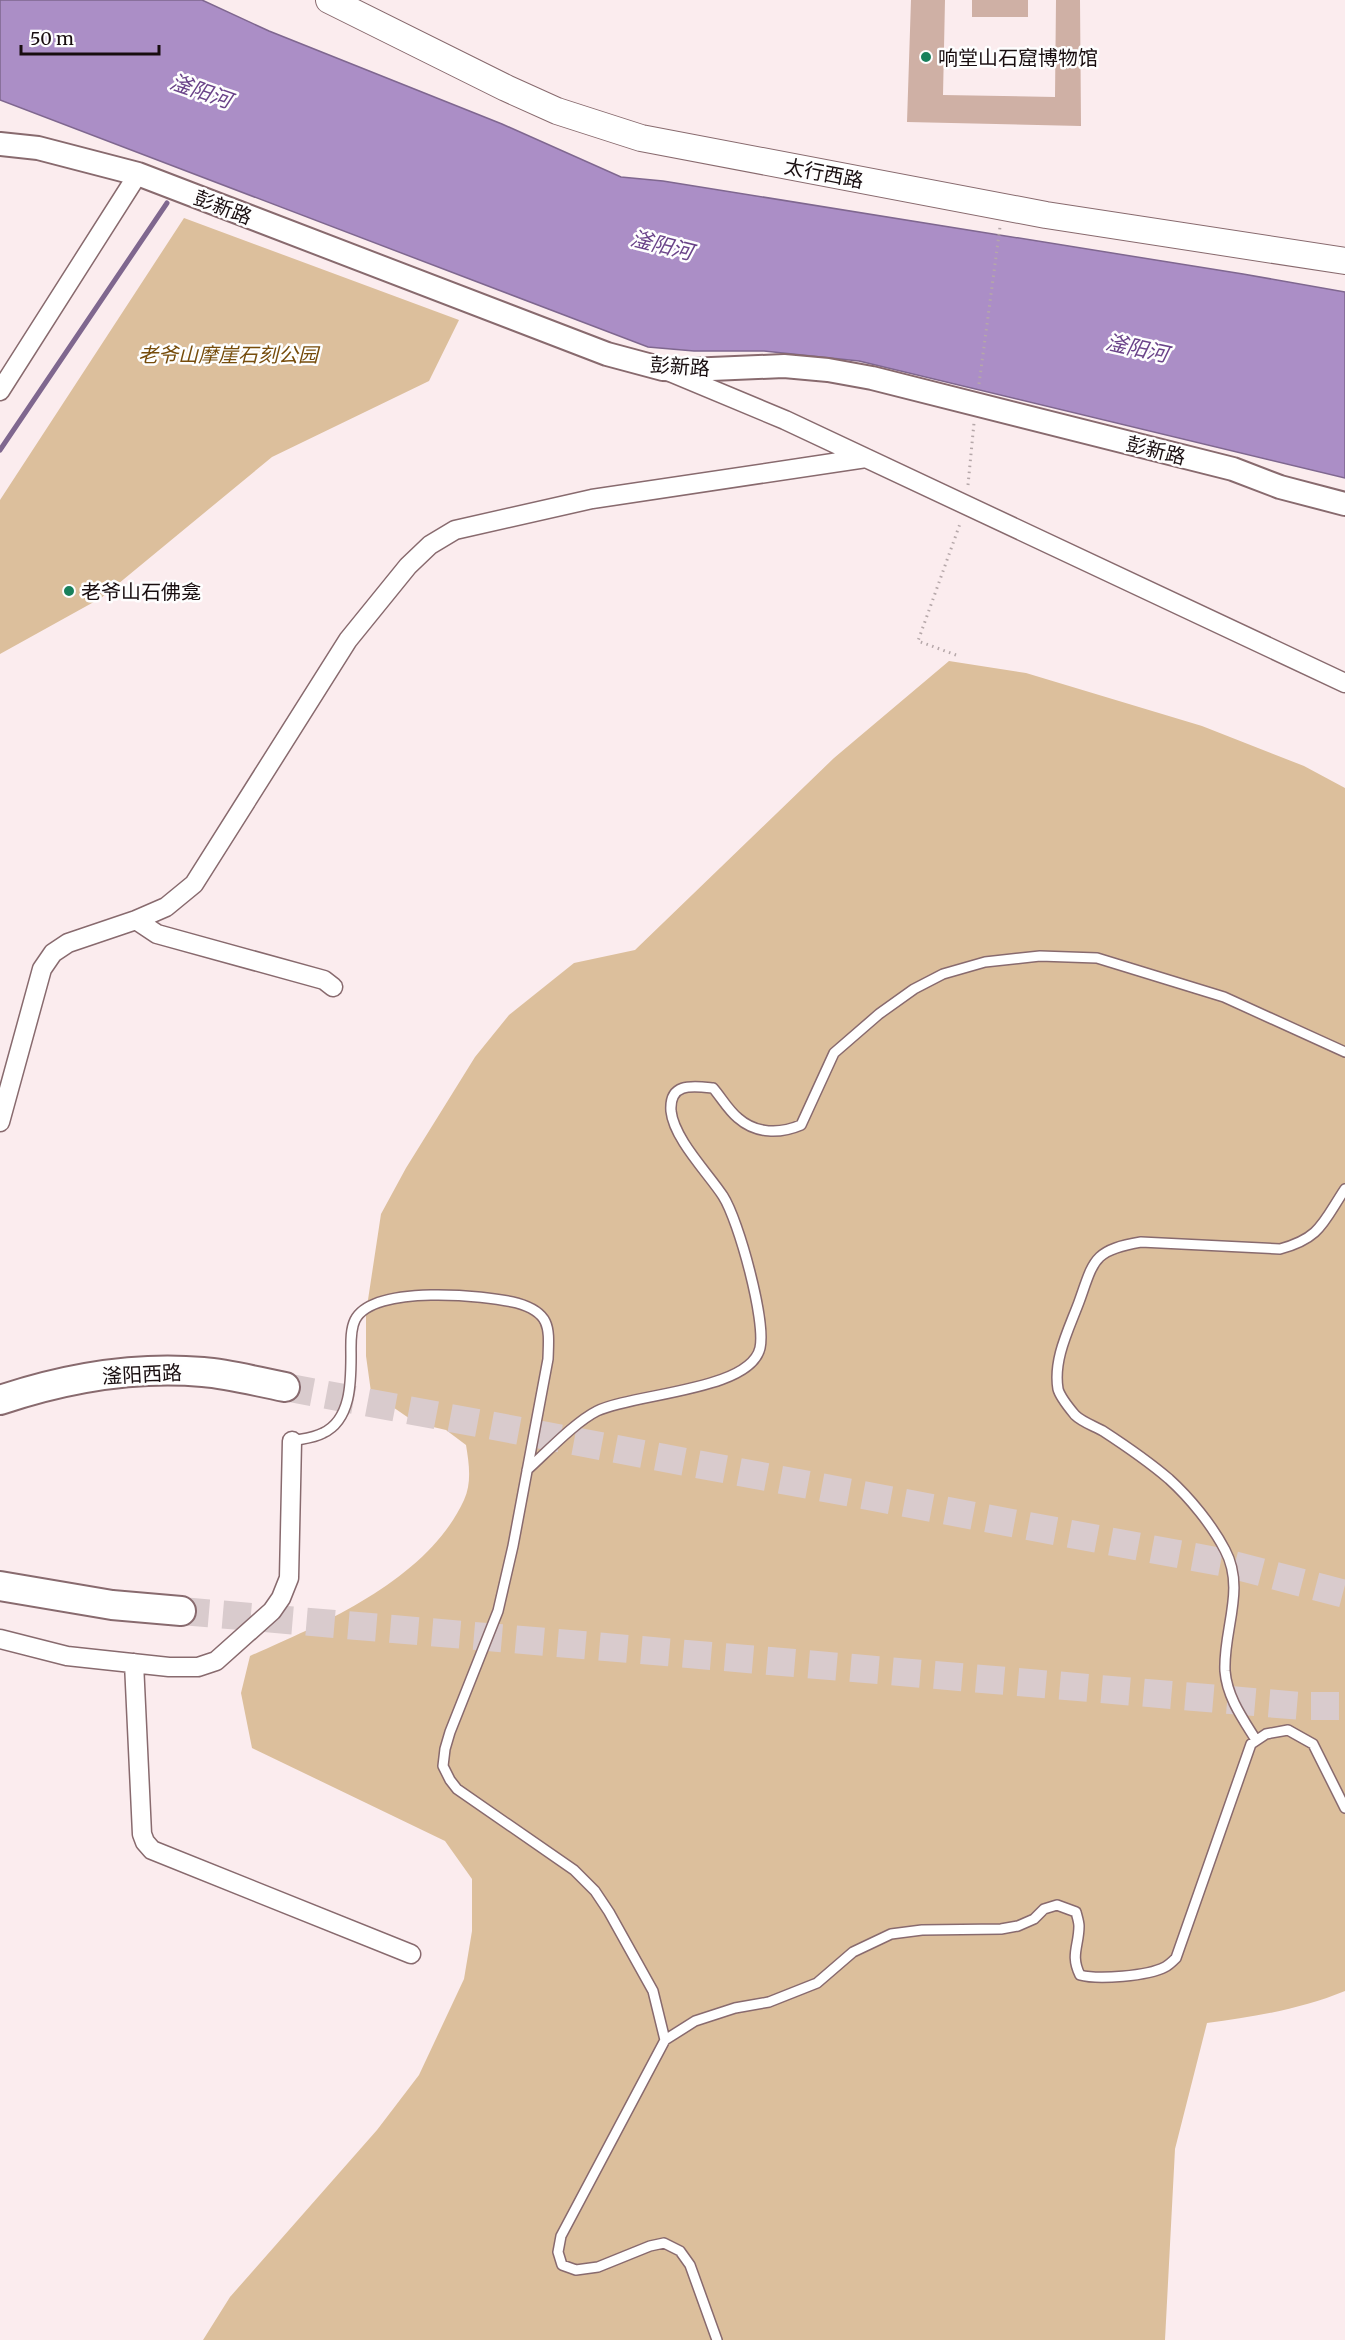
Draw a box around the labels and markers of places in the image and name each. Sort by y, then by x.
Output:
place label: 响堂山石窟博物馆 [938,45,1098,70]
marker: 响堂山石窟博物馆 [919,50,933,64]
place label: 老爷山石佛龛 [81,579,201,604]
marker: 老爷山石佛龛 [62,584,76,598]

